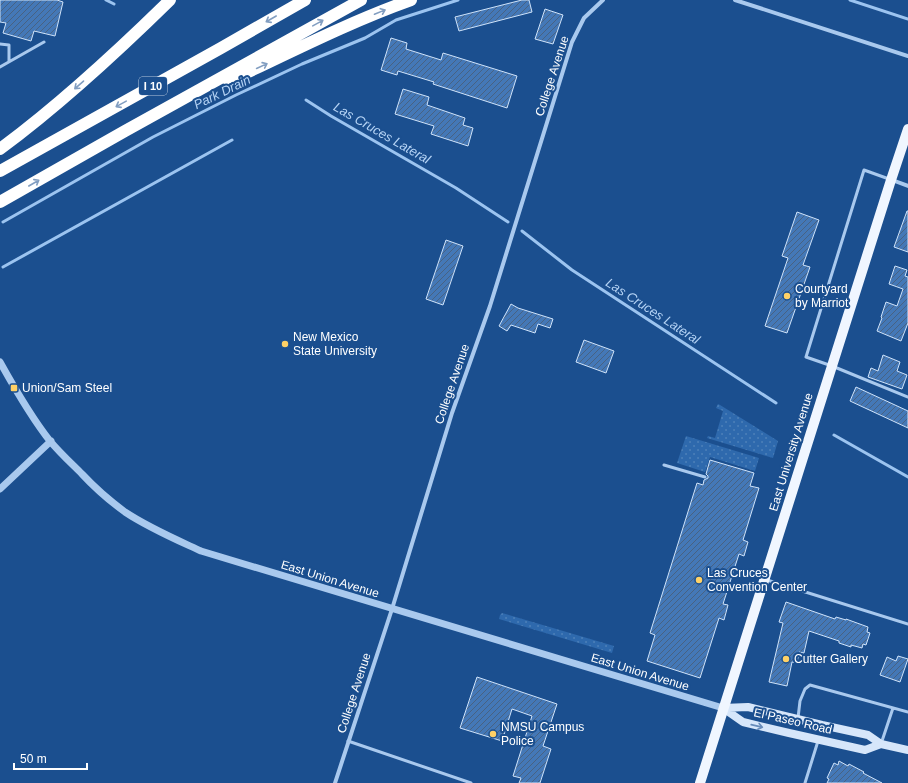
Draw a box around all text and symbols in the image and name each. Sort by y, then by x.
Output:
one-way arrow [373,7,385,15]
one-way arrow [265,16,277,24]
one-way arrow [312,19,324,27]
street label: College Avenue [532,34,572,118]
one-way arrow [255,62,267,69]
water label: Park Drain [191,72,253,112]
road number: I 10 [139,77,167,95]
one-way arrow [74,80,84,90]
water label: Las Cruces Lateral [331,99,434,167]
one-way arrow [115,100,127,108]
one-way arrow [28,178,40,186]
water label: Las Cruces Lateral [603,275,704,348]
place label: Courtyard by Marriot [795,282,849,310]
marker: Courtyard by Marriot [782,291,792,301]
place label: New Mexico State University [293,330,377,358]
marker: New Mexico State University [280,339,290,349]
street label: College Avenue [432,342,472,426]
place label: Union/Sam Steel [22,381,112,395]
marker: Union/Sam Steel [9,383,19,393]
street label: East University Avenue [766,391,816,513]
street label: East Union Avenue [279,557,381,601]
place label: Las Cruces Convention Center [707,566,807,594]
marker: Las Cruces Convention Center [694,575,704,585]
street label: East Union Avenue [589,650,691,694]
street label: College Avenue [334,651,374,735]
place label: Cutter Gallery [794,652,868,666]
marker: Cutter Gallery [781,654,791,664]
street label: El Paseo Road [752,705,834,737]
place label: NMSU Campus Police [501,720,584,748]
one-way arrow [750,722,763,730]
marker: NMSU Campus Police [488,729,498,739]
scale bar [14,745,87,771]
text: 50 m [20,752,47,766]

